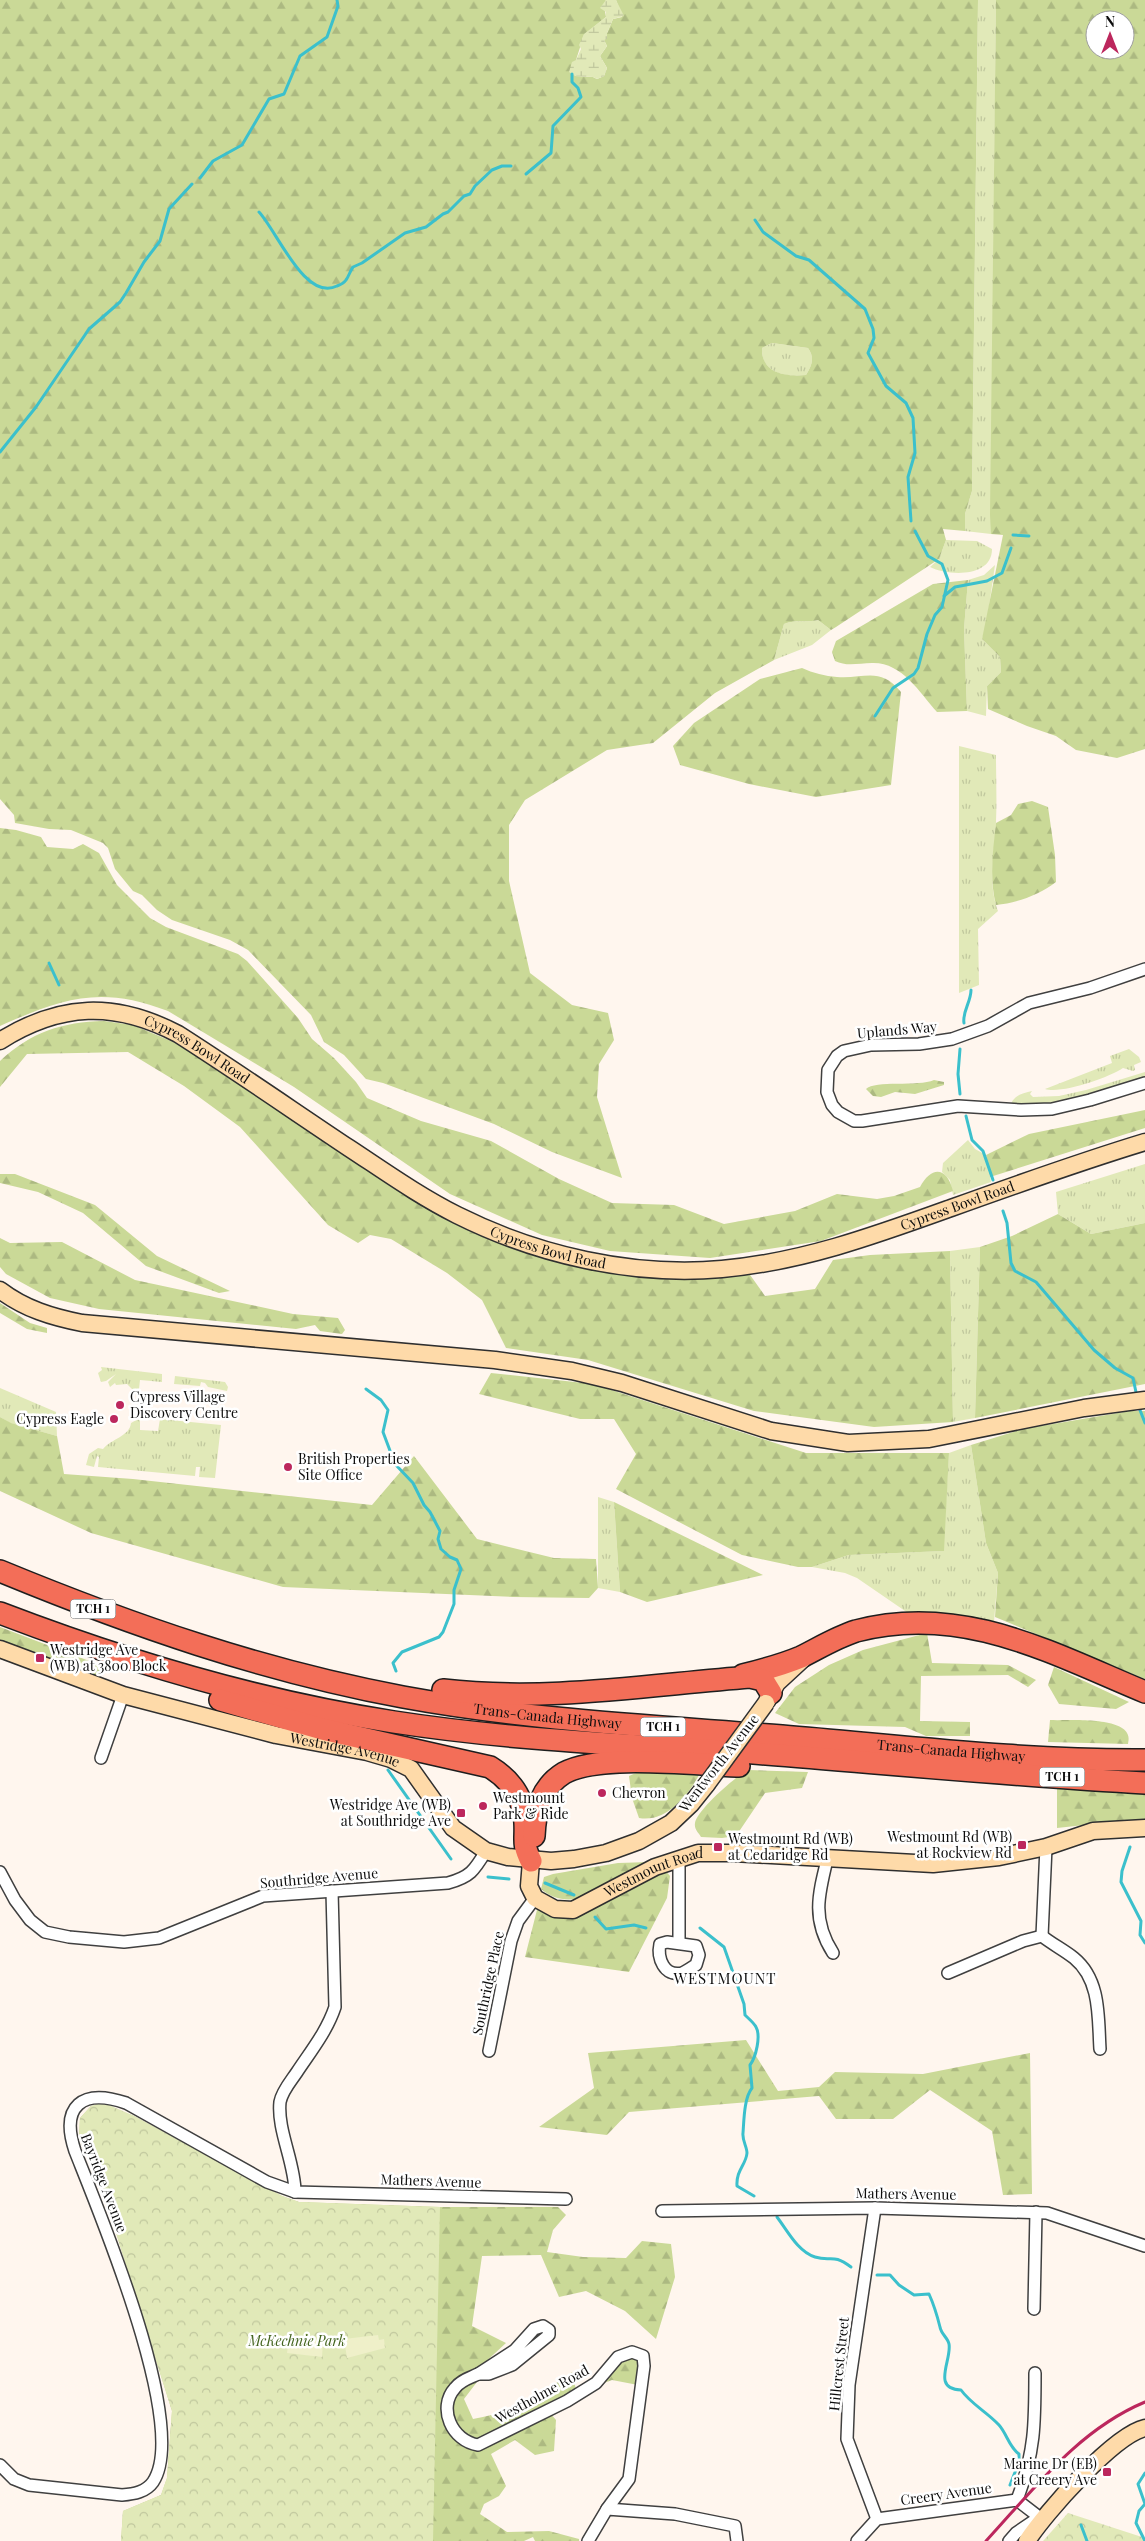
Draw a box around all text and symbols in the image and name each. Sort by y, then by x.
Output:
north arrow [1085,10,1135,60]
text: N [1105,12,1115,31]
street label: Cypress Bowl Road [142,1010,254,1088]
street label: Uplands Way [856,1017,938,1042]
street label: Cypress Bowl Road [897,1176,1017,1234]
street label: Cypress Bowl Road [487,1221,608,1273]
place label: Cypress Village Discovery Centre [130,1387,238,1422]
marker: Cypress Village Discovery Centre [114,1399,126,1411]
place label: Cypress Eagle [16,1409,104,1428]
marker: Cypress Eagle [108,1413,120,1425]
place label: British Properties Site Office [298,1449,410,1484]
marker: British Properties Site Office [282,1461,294,1473]
road number: TCH 1 [70,1600,116,1618]
place label: Westridge Ave (WB) at 3800 Block [49,1640,167,1675]
marker: Westridge Ave (WB) at 3800 Block [34,1652,46,1664]
street label: Trans-Canada Highway [472,1698,622,1733]
street label: Wentworth Avenue [674,1710,763,1816]
road number: TCH 1 [640,1718,686,1736]
street label: Westridge Avenue [288,1728,404,1771]
street label: Trans-Canada Highway [876,1735,1026,1766]
road number: TCH 1 [1040,1768,1084,1786]
place label: Chevron [612,1783,666,1802]
marker: Chevron [596,1787,608,1799]
place label: Westmount Park & Ride [492,1788,569,1823]
place label: Westridge Ave (WB) at Southridge Ave [329,1795,451,1830]
marker: Westmount Park & Ride [477,1800,489,1812]
marker: Westridge Ave (WB) at Southridge Ave [455,1807,467,1819]
place label: Westmount Rd (WB) at Rockview Rd [886,1827,1012,1862]
place label: Westmount Rd (WB) at Cedaridge Rd [727,1829,853,1864]
marker: Westmount Rd (WB) at Rockview Rd [1016,1839,1028,1851]
marker: Westmount Rd (WB) at Cedaridge Rd [712,1841,724,1853]
street label: Westmount Road [600,1843,703,1902]
street label: Southridge Avenue [259,1863,379,1892]
street label: Southridge Place [467,1929,508,2037]
district label: WESTMOUNT [672,1968,777,1988]
street label: Bayridge Avenue [77,2131,132,2235]
street label: Mathers Avenue [380,2169,482,2192]
street label: Mathers Avenue [855,2183,957,2204]
street label: Hillcrest Street [824,2315,853,2412]
park label: McKechnie Park [247,2331,346,2350]
street label: Westholme Road [491,2360,592,2428]
place label: Marine Dr (EB) at Creery Ave [1003,2454,1097,2489]
marker: Marine Dr (EB) at Creery Ave [1101,2466,1113,2478]
street label: Creery Avenue [899,2478,993,2509]

